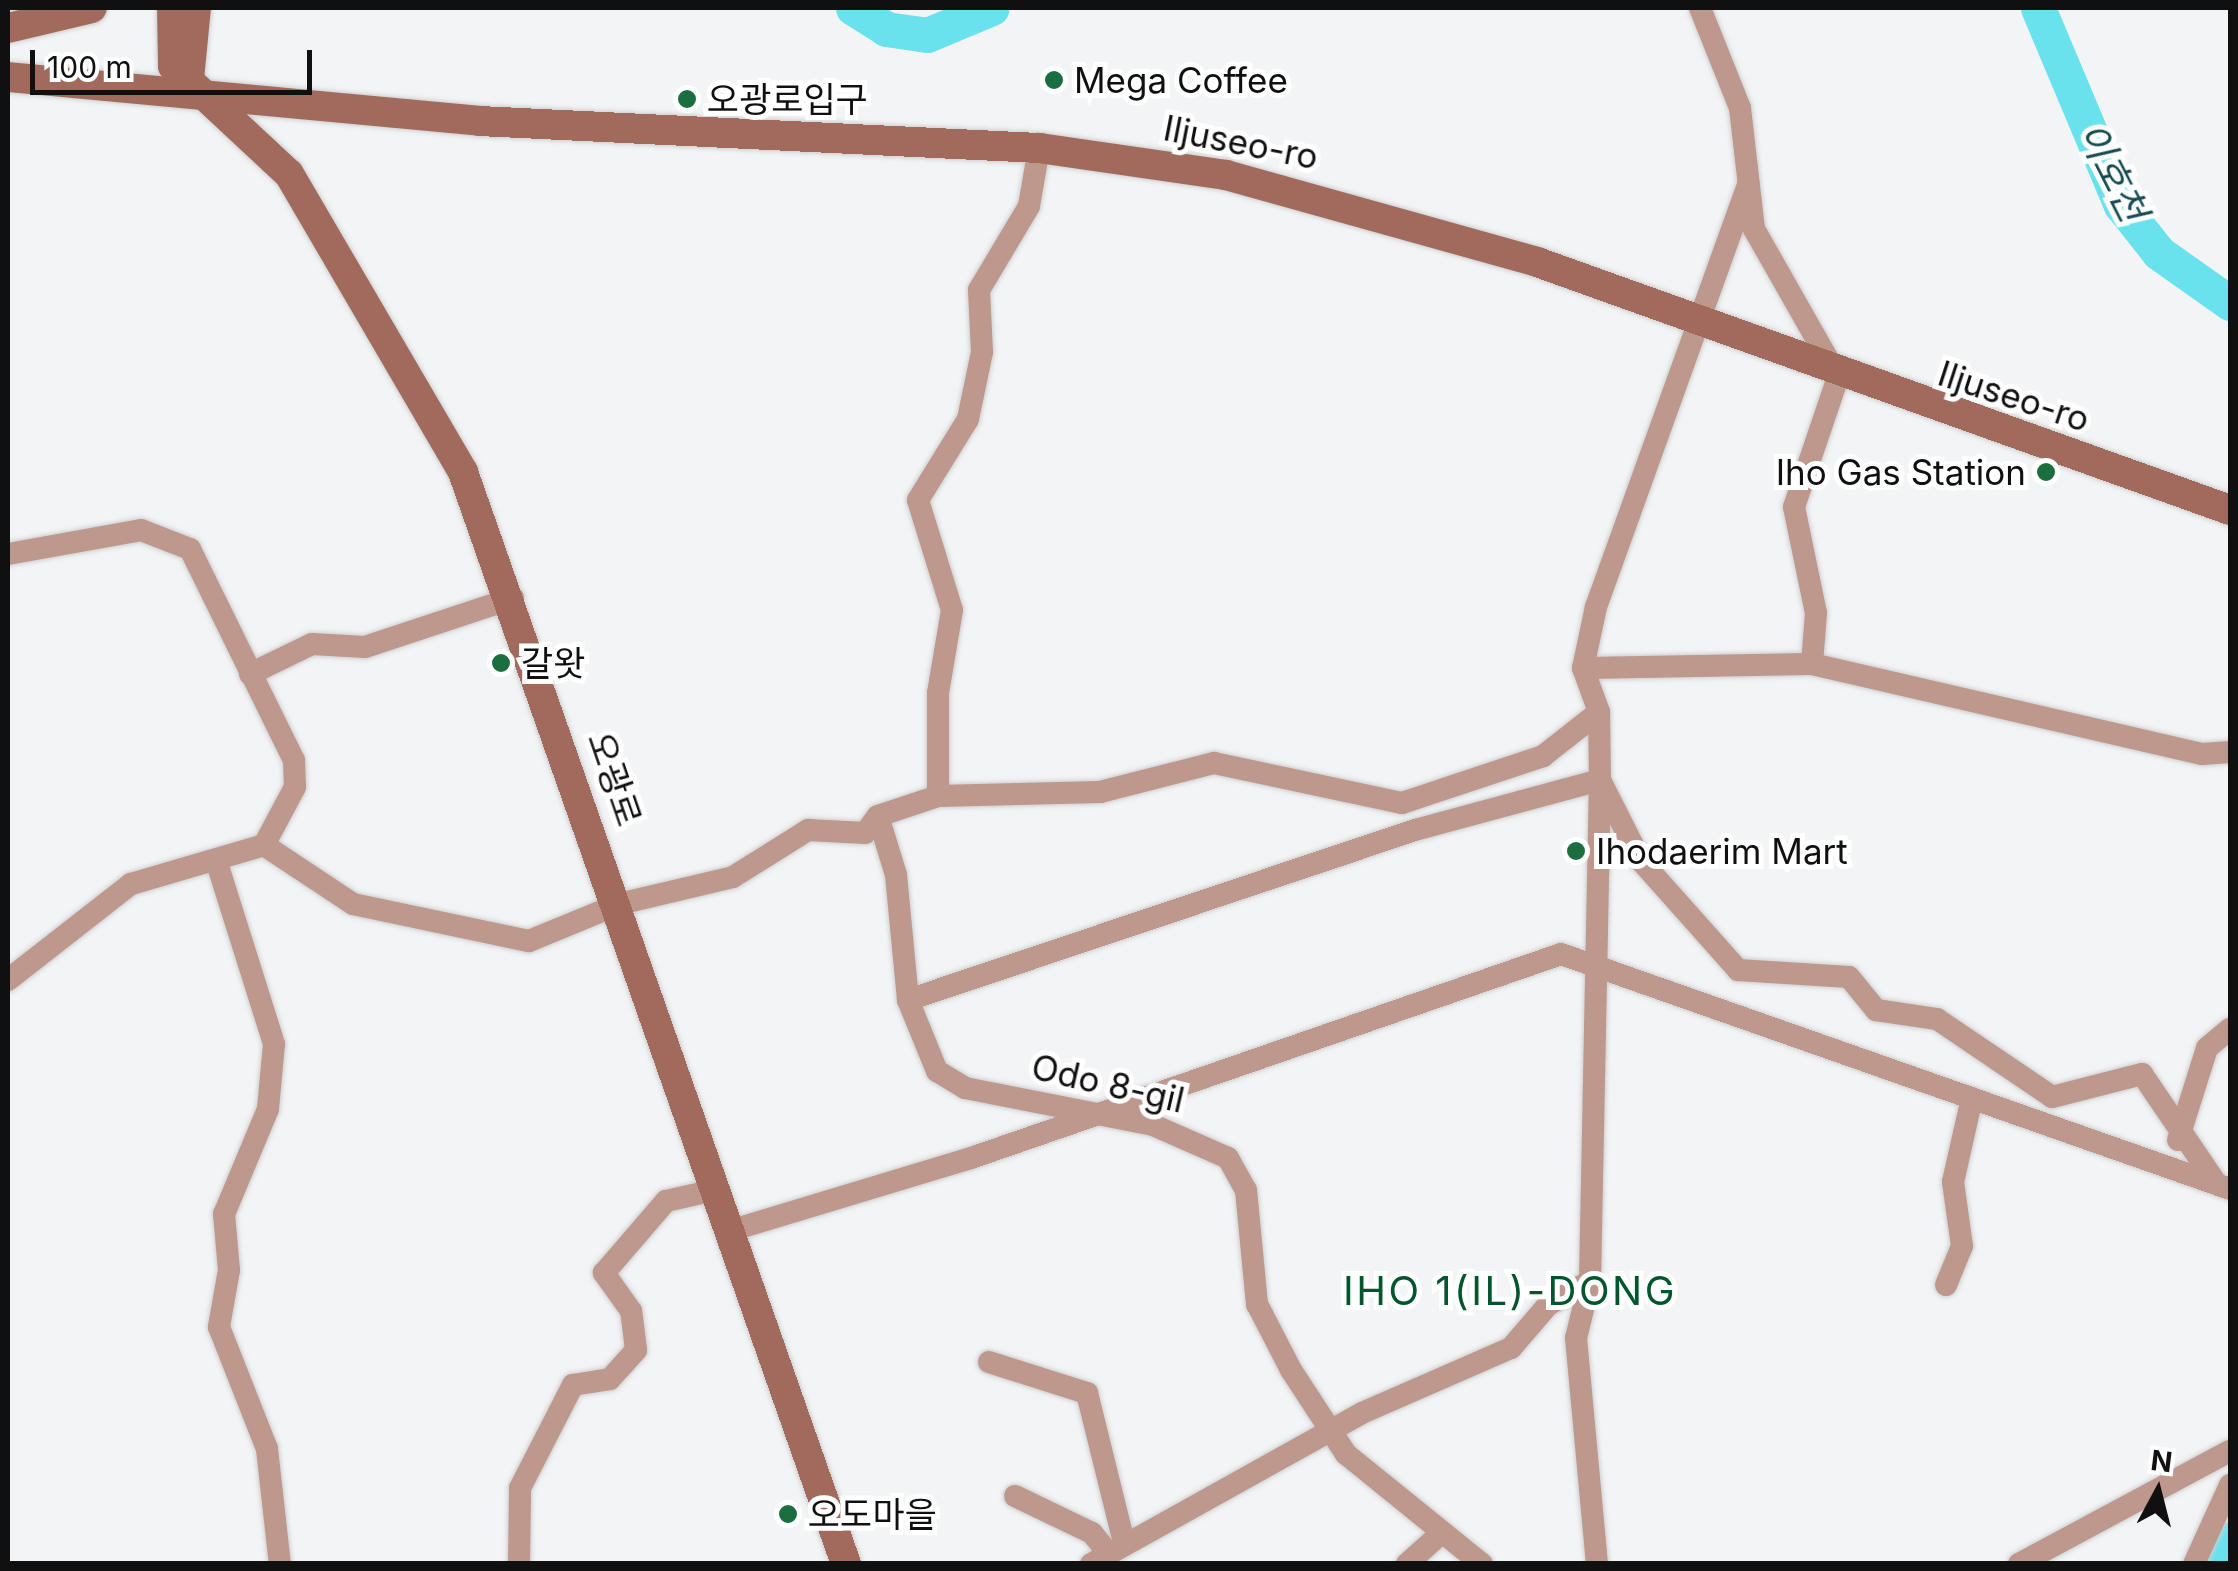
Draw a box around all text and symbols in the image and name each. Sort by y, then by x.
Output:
scale bar [35,30,318,92]
text: 100 m [47,49,132,85]
place label: Mega Coffee [1074,59,1288,101]
marker: Mega Coffee [1043,69,1065,91]
place label: 오광로입구 [707,78,868,120]
marker: 오광로입구 [676,88,698,110]
street label: Iljuseo-ro [1160,106,1322,178]
water label: 이호천 [2068,115,2156,229]
street label: Iljuseo-ro [1933,352,2095,440]
place label: Iho Gas Station [1776,451,2026,493]
marker: Iho Gas Station [2035,461,2057,483]
place label: 갈왓 [521,642,585,684]
marker: 갈왓 [490,652,512,674]
street label: 오광로 [579,726,651,832]
place label: Ihodaerim Mart [1596,830,1848,872]
marker: Ihodaerim Mart [1565,840,1587,862]
street label: Odo 8-gil [1028,1045,1188,1121]
district label: IHO 1(IL)-DONG [1343,1267,1677,1315]
north arrow [2108,1441,2208,1541]
text: N [2149,1443,2174,1479]
place label: 오도마을 [808,1493,937,1535]
marker: 오도마을 [777,1503,799,1525]

